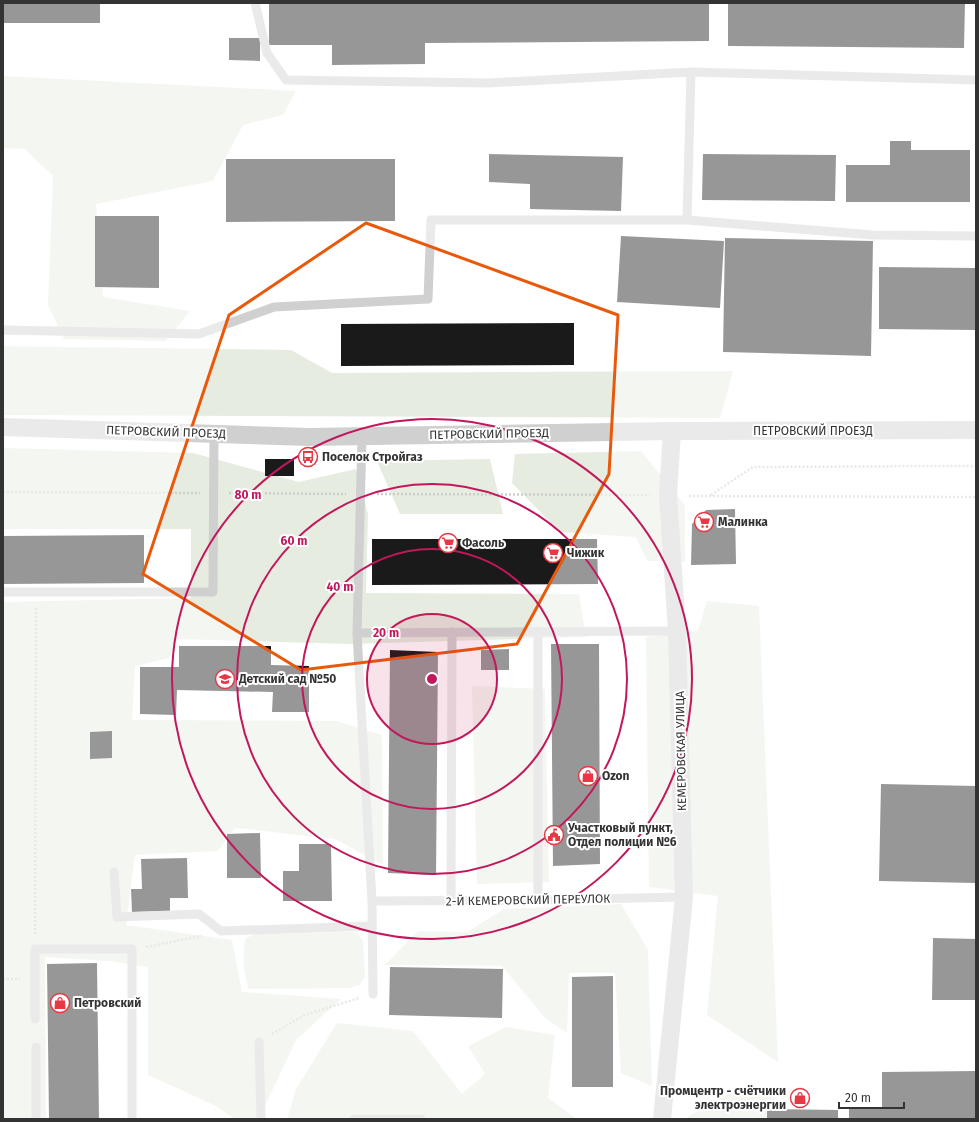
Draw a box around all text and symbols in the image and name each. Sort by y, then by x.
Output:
street label: ПЕТРОВСКИЙ ПРОЕЗД [106,422,226,441]
street label: ПЕТРОВСКИЙ ПРОЕЗД [753,423,873,438]
street label: ПЕТРОВСКИЙ ПРОЕЗД [429,425,549,442]
bus stop icon: Поселок Стройгаз [297,446,319,468]
place label: Поселок Стройгаз [322,450,423,464]
text: 80 m [235,488,261,502]
supermarket icon: Малинка [693,511,715,533]
place label: Малинка [718,515,768,529]
supermarket icon: Фасоль [437,532,459,554]
text: 60 m [281,534,307,548]
place label: Фасоль [462,536,505,550]
supermarket icon: Чижик [542,542,564,564]
place label: Чижик [567,546,605,560]
text: 40 m [327,580,353,594]
text: 20 m [373,626,399,640]
school or university icon: Детский сад №50 [214,668,236,690]
place label: Детский сад №50 [238,672,336,686]
centre of rings [425,672,439,686]
street label: КЕМЕРОВСКАЯ УЛИЦА [673,691,689,811]
shop icon: Ozon [577,765,599,787]
place label: Ozon [602,769,630,783]
place label: Участковый пункт, Отдел полиции №6 [567,821,677,849]
public building icon: Участковый пункт, Отдел полиции №6 [543,824,565,846]
street label: 2-Й КЕМЕРОВСКИЙ ПЕРЕУЛОК [446,891,610,908]
shop icon: Петровский [49,992,71,1014]
place label: Петровский [74,996,141,1010]
place label: Промцентр - счётчики электроэнергии [660,1084,786,1112]
scale bar [839,1084,904,1110]
shop icon: Промцентр - счётчики электроэнергии [789,1087,811,1109]
text: 20 m [845,1091,871,1105]

